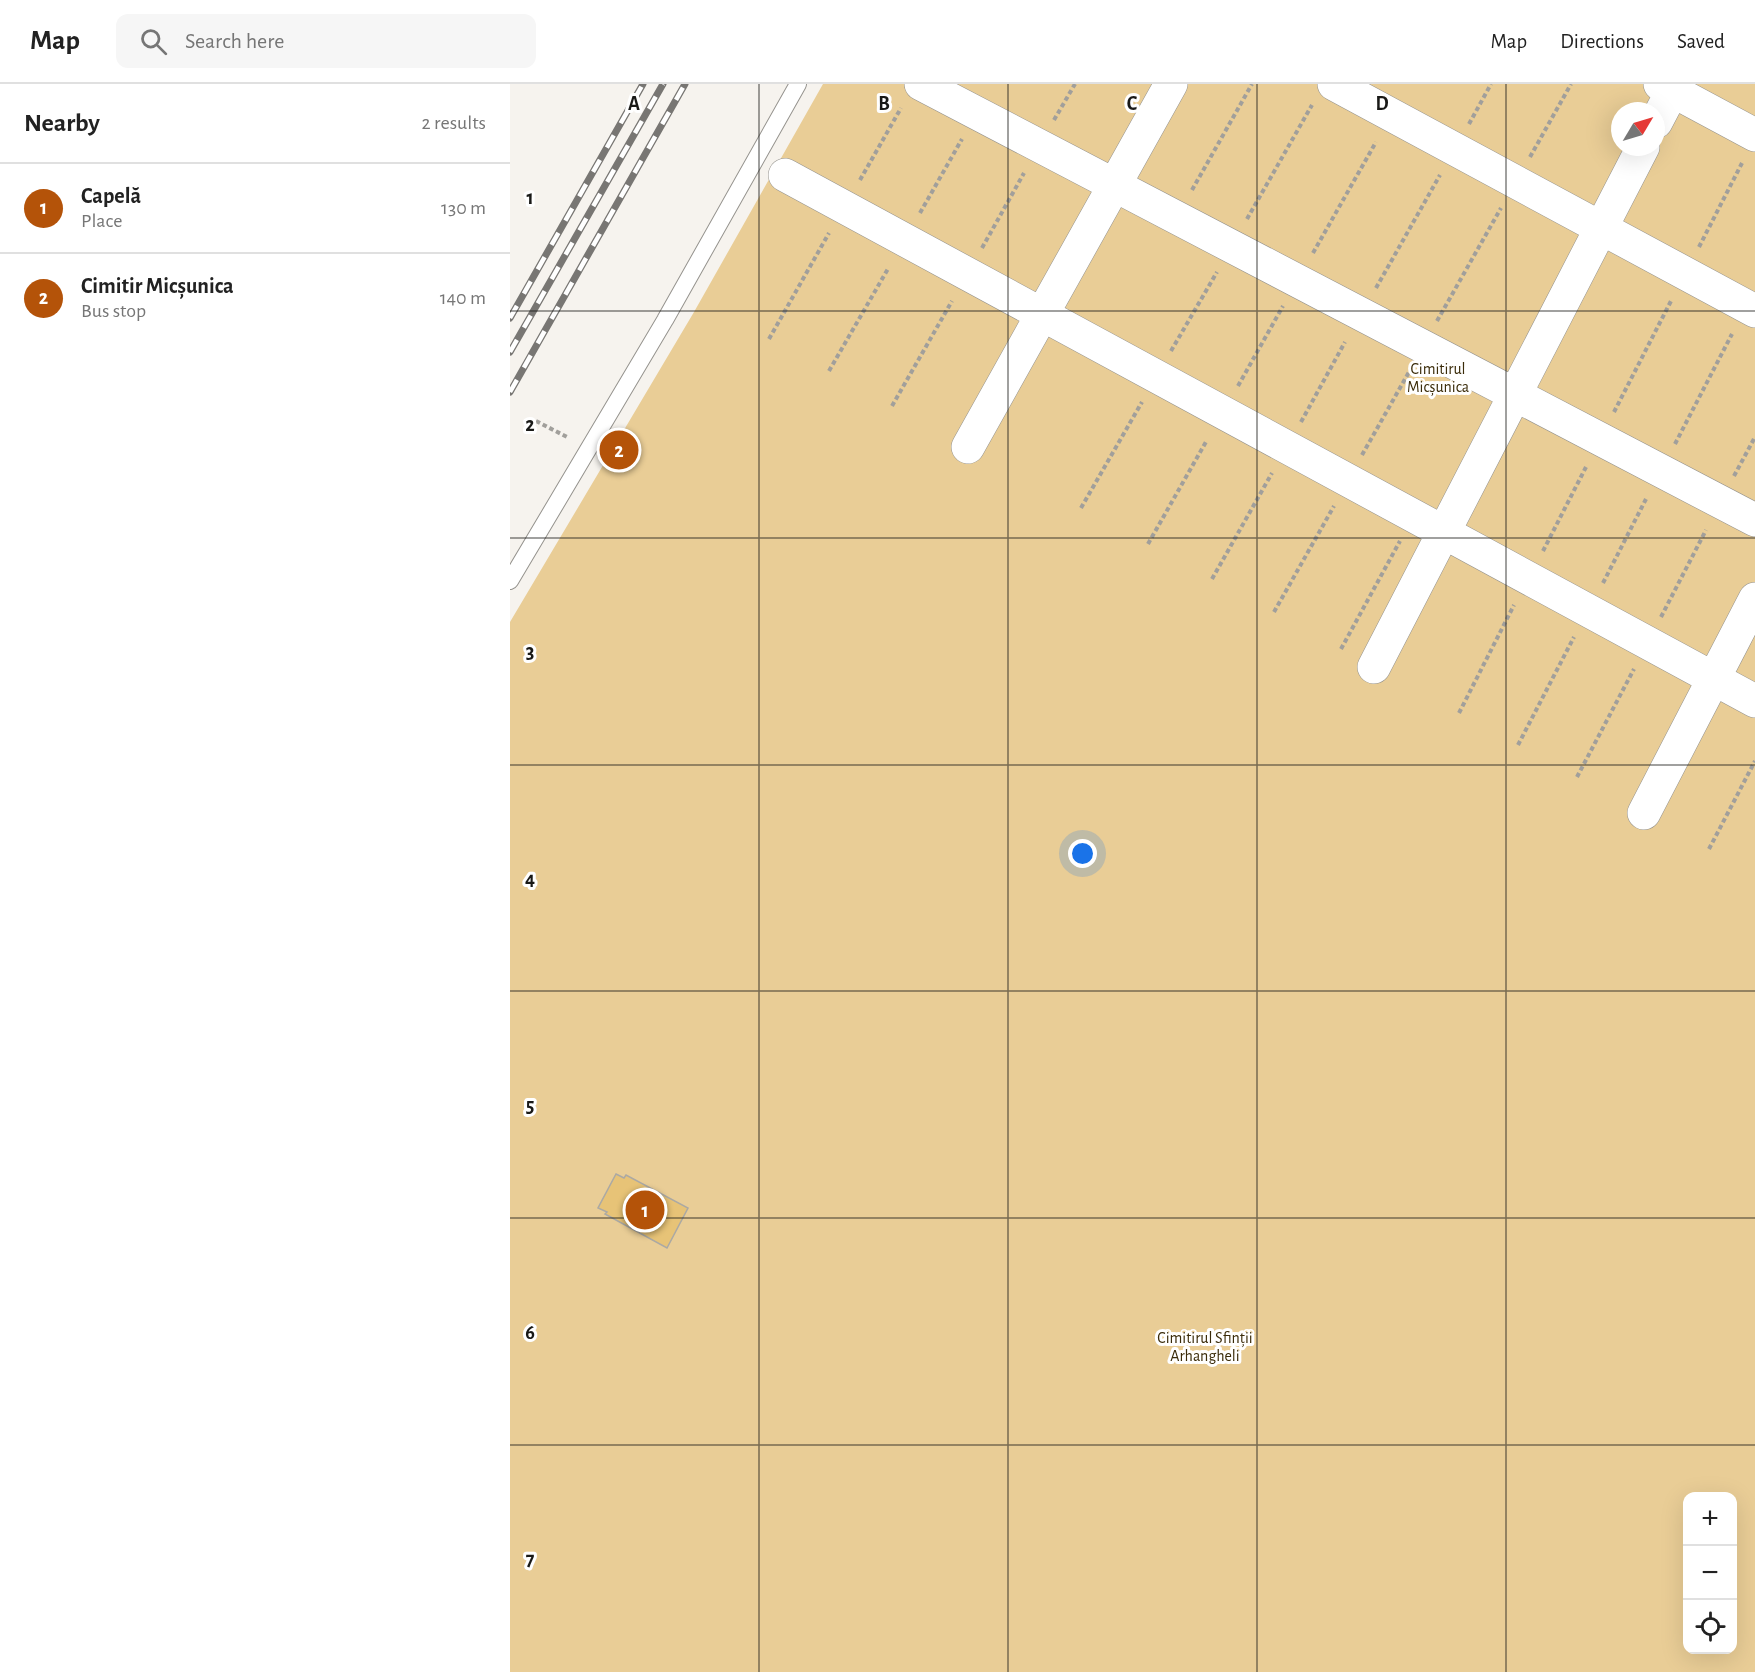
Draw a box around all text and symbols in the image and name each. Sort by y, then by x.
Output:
search box [116,14,536,68]
icon: search [137,25,170,58]
text: Map [30,27,80,55]
text: Search here [185,30,284,52]
text: Map [1491,31,1527,52]
text: Directions [1560,31,1644,52]
text: Saved [1677,31,1725,52]
text: A [628,94,640,114]
text: B [878,94,890,114]
text: C [1127,94,1138,114]
text: D [1375,94,1389,114]
north arrow [1611,102,1665,156]
text: Nearby [24,110,100,136]
text: 2 results [422,113,486,133]
text: Capelă [81,185,141,207]
text: 1 [526,188,534,208]
text: 1 [40,198,47,218]
text: 130 m [441,198,486,218]
text: Place [81,211,122,231]
text: Cimitir Micșunica [81,275,234,297]
text: 2 [39,288,48,308]
text: 140 m [440,288,486,308]
text: Bus stop [81,301,146,321]
park label: Cimitirul Micșunica [1407,361,1469,397]
text: 2 [525,415,535,435]
pin: 2 [600,428,638,472]
text: 3 [526,642,534,662]
your location [1068,839,1097,868]
text: 4 [525,869,535,889]
text: 5 [526,1096,534,1116]
pin: 1 [626,1188,664,1232]
text: 6 [525,1323,535,1343]
park label: Cimitirul Sfinții Arhangheli [1157,1330,1253,1364]
map controls [1683,1492,1737,1654]
button: + [1683,1492,1737,1546]
button: − [1683,1546,1737,1600]
text: 7 [526,1549,535,1569]
button: locate [1683,1600,1737,1654]

